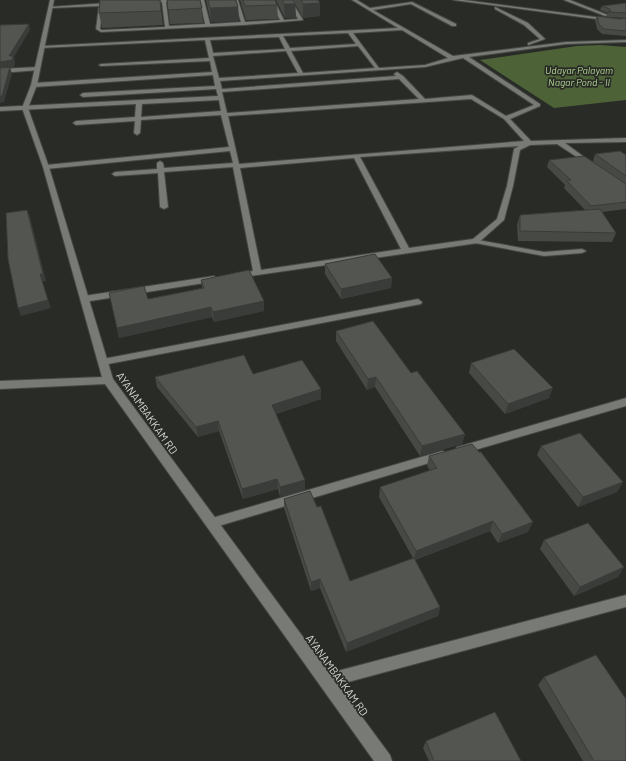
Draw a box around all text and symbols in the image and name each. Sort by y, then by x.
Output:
water label: Udayar Palayam Nagar Pond - II [545,64,613,88]
street label: AYANAMBAKKAM RD [114,369,181,456]
street label: AYANAMBAKKAM RD [304,632,371,718]

